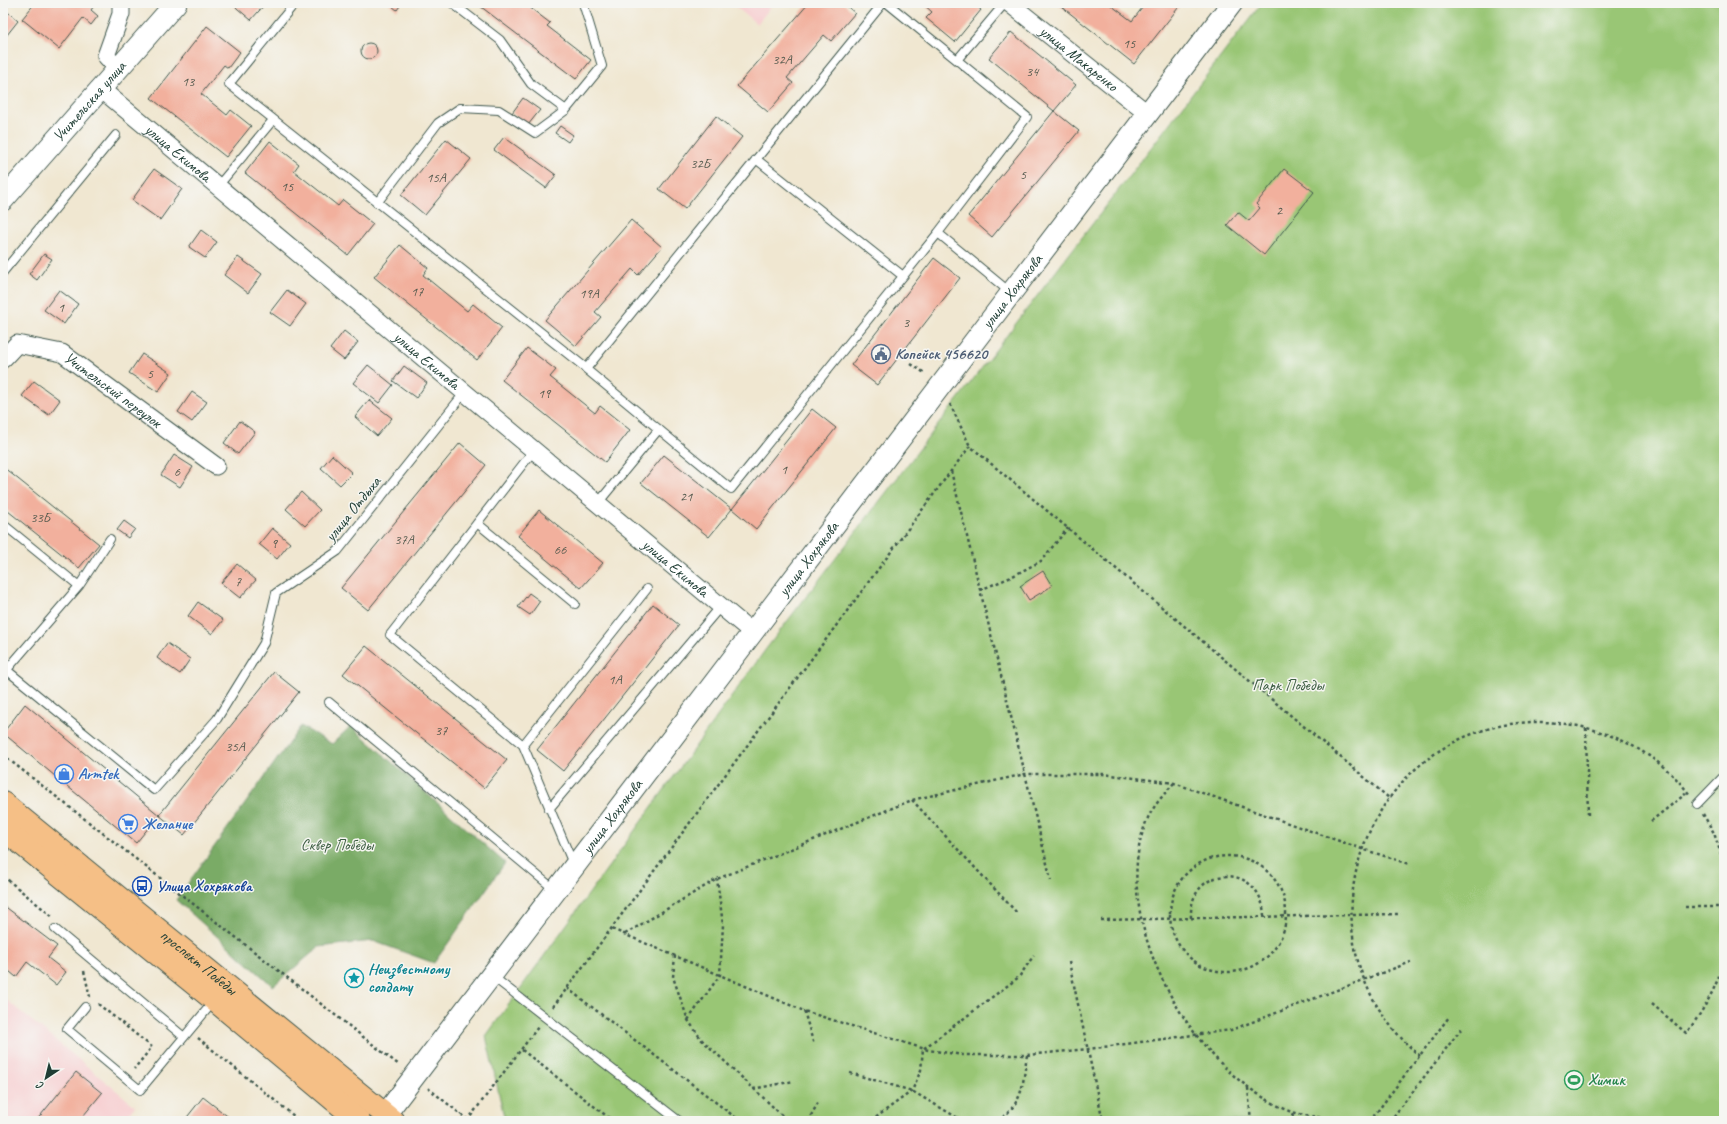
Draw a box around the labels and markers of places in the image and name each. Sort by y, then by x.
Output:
public building icon: Копейск 456620 [870,343,892,365]
place label: Копейск 456620 [895,344,989,364]
shop icon: Armtek [53,763,75,785]
place label: Armtek [78,764,120,784]
supermarket icon: Желание [117,813,139,835]
place label: Желание [142,814,194,834]
bus stop icon: Улица Хохрякова [131,875,153,897]
place label: Улица Хохрякова [156,876,254,896]
place label: Неизвестному солдату [368,959,451,997]
place icon: Неизвестному солдату [343,967,365,989]
sports icon: Химик [1563,1069,1585,1091]
place label: Химик [1588,1070,1626,1090]

